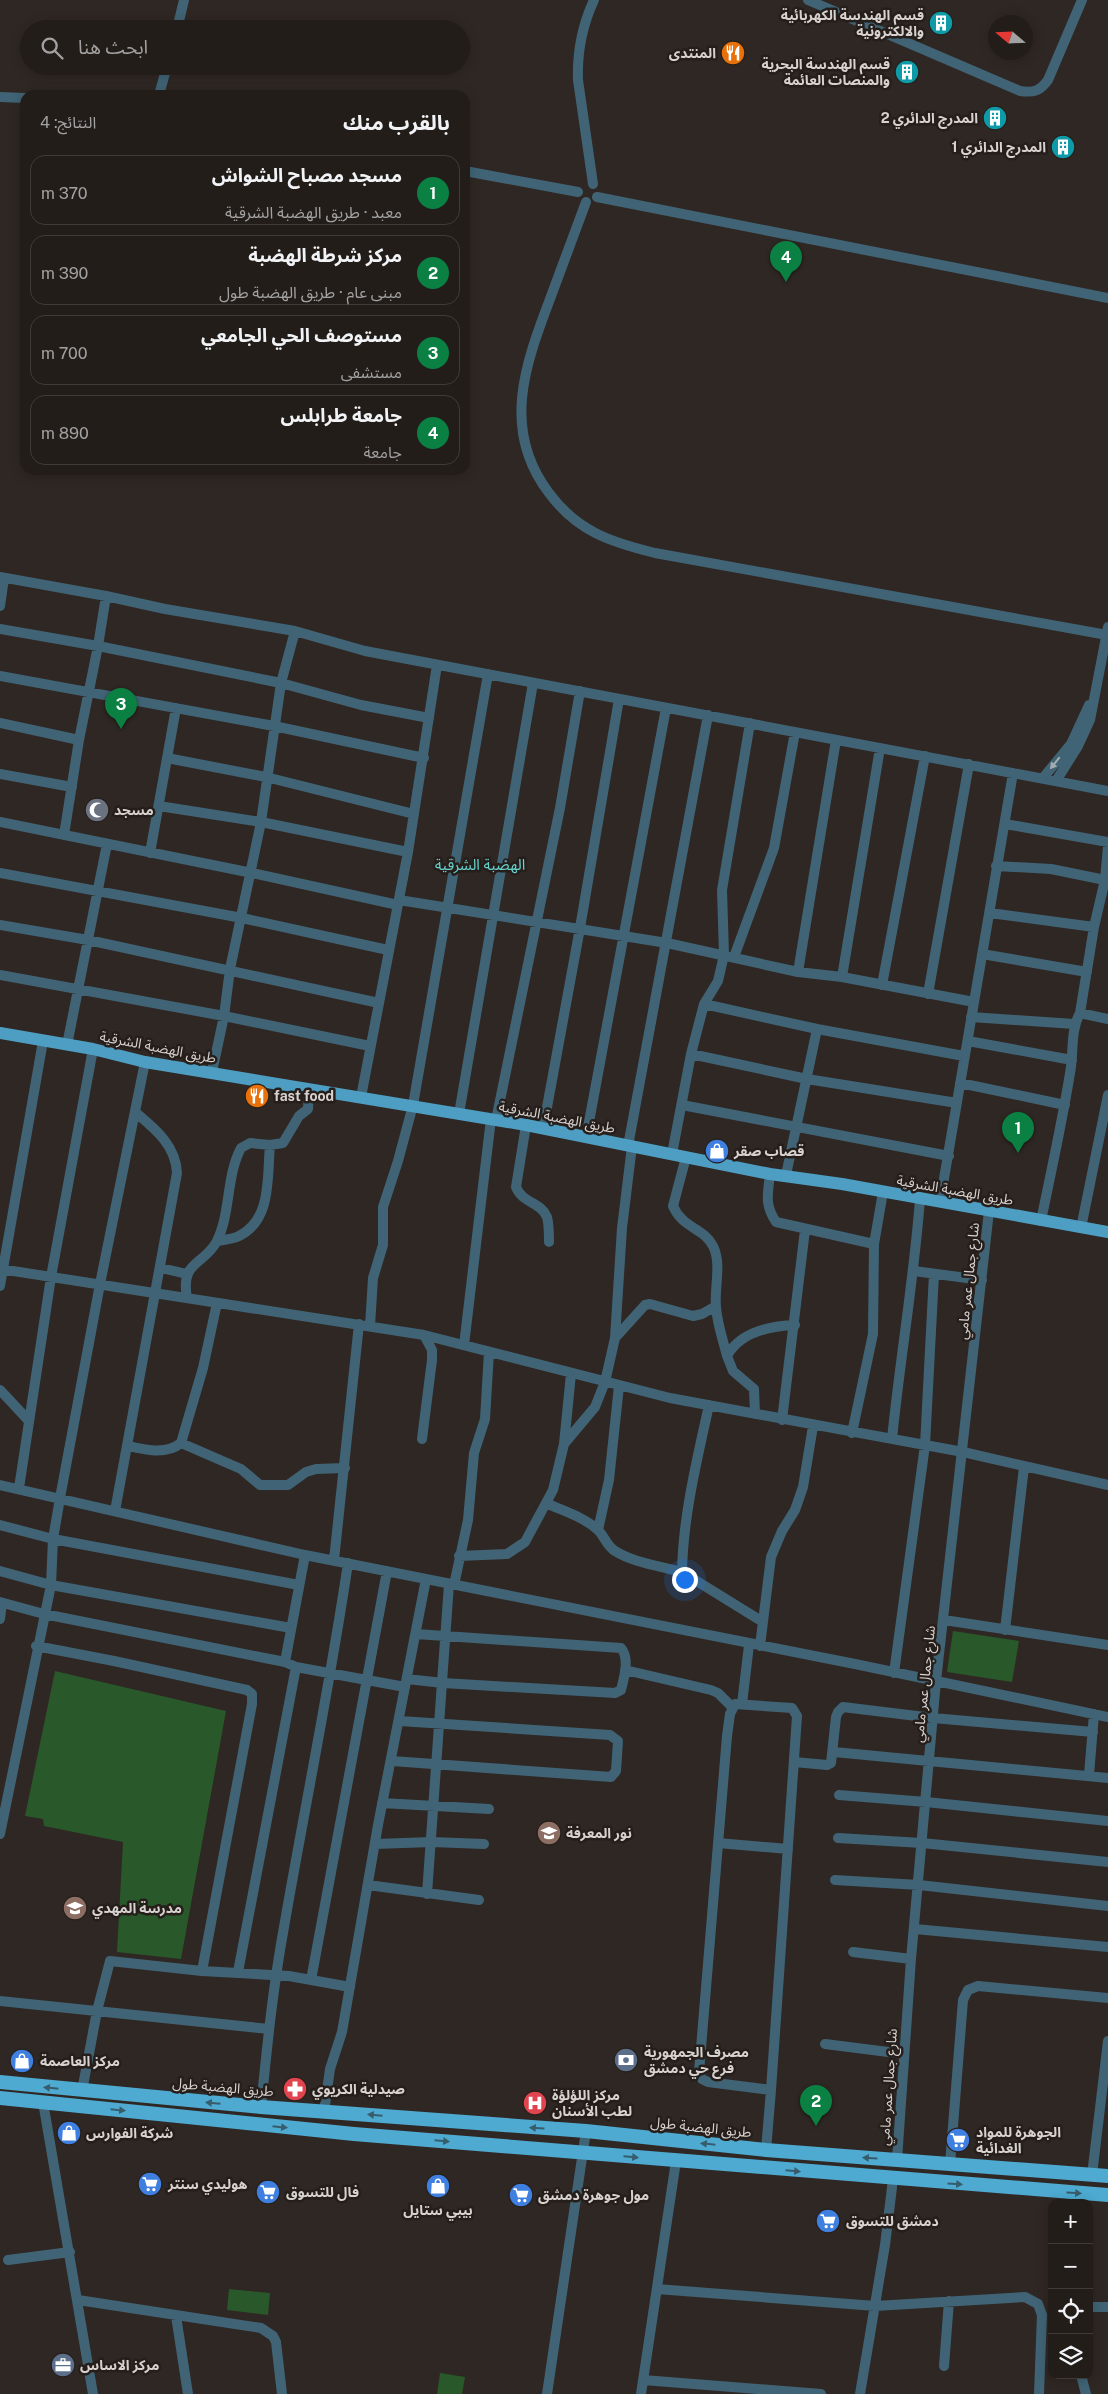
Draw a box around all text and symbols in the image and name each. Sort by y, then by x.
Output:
place label: قسم الهندسة الكهربائية والالكترونية [781,7,924,40]
building icon: قسم الهندسة الكهربائية والالكترونية [928,10,954,36]
north arrow [988,15,1033,60]
search box [20,20,470,75]
icon: search [38,34,66,62]
text: ابحث هنا [78,36,148,58]
restaurant icon: المنتدى [720,40,746,66]
place label: المنتدى [669,45,716,61]
place label: قسم الهندسة البحرية والمنصات العائمة [761,56,890,88]
building icon: قسم الهندسة البحرية والمنصات العائمة [894,59,920,85]
building icon: المدرج الدائري 2 [982,105,1008,131]
text: بالقرب منك [343,110,450,135]
place label: المدرج الدائري 2 [881,110,978,129]
text: النتائج: 4 [40,113,96,132]
building icon: المدرج الدائري 1 [1050,134,1076,160]
place label: المدرج الدائري 1 [952,139,1046,158]
text: مسجد مصباح الشواش [212,164,402,186]
text: 370 m [41,184,88,203]
text: 1 [430,184,436,203]
text: معبد · طريق الهضبة الشرقية [225,203,402,222]
pin: 4 [770,241,802,282]
text: مركز شرطة الهضبة [248,244,402,266]
text: 390 m [41,264,88,283]
text: 2 [428,264,438,283]
text: مبنى عام · طريق الهضبة طول [219,283,402,302]
text: مستوصف الحي الجامعي [201,324,402,346]
text: 700 m [41,344,88,363]
text: 3 [428,344,438,363]
text: مستشفى [341,363,402,382]
text: جامعة طرابلس [280,404,402,426]
text: 890 m [41,424,89,443]
text: 4 [428,424,438,443]
text: جامعة [363,443,402,462]
pin: 3 [105,688,137,729]
one-way arrow [1050,756,1061,769]
mosque icon: مسجد [84,797,110,823]
place label: مسجد [114,802,154,818]
district label: الهضبة الشرقية [435,856,525,874]
street label: طريق الهضبة الشرقية [98,1028,218,1068]
restaurant icon: fast food [244,1083,270,1109]
place label: fast food [274,1088,334,1104]
street label: طريق الهضبة الشرقية [497,1098,617,1138]
pin: 1 [1002,1112,1034,1153]
shop icon: قصاب صقر [704,1138,730,1164]
place label: قصاب صقر [733,1143,804,1160]
street label: طريق الهضبة الشرقية [895,1172,1015,1210]
street label: شارع جمال عمر مامي [954,1222,985,1341]
your location [672,1567,698,1593]
street label: شارع جمال عمر مامي [910,1625,941,1744]
school or university icon: نور المعرفة [536,1820,562,1846]
place label: نور المعرفة [566,1825,632,1842]
school or university icon: مدرسة المهدي [62,1895,88,1921]
place label: مدرسة المهدي [92,1900,182,1919]
street label: شارع جمال عمر مامي [876,2028,903,2146]
place label: مصرف الجمهورية فرع حي دمشق [644,2044,749,2079]
bank icon: مصرف الجمهورية فرع حي دمشق [613,2047,639,2073]
shop icon: مركز العاصمة [9,2048,35,2074]
place label: مركز العاصمة [40,2053,120,2070]
street label: طريق الهضبة طول [171,2075,274,2101]
pharmacy icon: صيدلية الكريوي [282,2076,308,2102]
place label: صيدلية الكريوي [312,2081,405,2100]
one-way arrow [43,2084,59,2092]
pin: 2 [800,2085,832,2126]
place label: مركز اللؤلؤة لطب الأسنان [552,2087,632,2119]
hospital icon: مركز اللؤلؤة لطب الأسنان [522,2090,548,2116]
one-way arrow [205,2099,221,2107]
one-way arrow [110,2106,126,2114]
one-way arrow [367,2111,383,2119]
street label: طريق الهضبة طول [649,2114,752,2142]
shop icon: شركة الفوارس [56,2120,82,2146]
one-way arrow [272,2123,288,2131]
one-way arrow [529,2124,545,2132]
place label: الجوهرة للمواد الغدائية [976,2124,1061,2156]
place label: شركة الفوارس [86,2125,173,2142]
supermarket icon: الجوهرة للمواد الغدائية [945,2127,971,2153]
one-way arrow [434,2137,450,2145]
one-way arrow [700,2140,716,2148]
one-way arrow [624,2153,640,2161]
one-way arrow [862,2154,878,2162]
one-way arrow [786,2167,802,2175]
supermarket icon: هوليدي سنتر [137,2171,163,2197]
shop icon: بيبي ستايل [425,2173,451,2199]
place label: هوليدي سنتر [167,2176,248,2195]
supermarket icon: فال للتسوق [255,2179,281,2205]
one-way arrow [947,2180,963,2188]
supermarket icon: مول جوهرة دمشق [508,2182,534,2208]
place label: فال للتسوق [286,2184,359,2201]
place label: مول جوهرة دمشق [538,2187,649,2204]
one-way arrow [1066,2189,1082,2197]
map controls [1048,2199,1093,2379]
button: + [1048,2199,1093,2244]
place label: بيبي ستايل [403,2202,473,2221]
supermarket icon: دمشق للتسوق [815,2208,841,2234]
place label: دمشق للتسوق [846,2213,939,2230]
button: − [1048,2244,1093,2289]
button: locate [1048,2289,1093,2334]
button: layers [1048,2334,1093,2379]
office icon: مركز الاساس [50,2352,76,2378]
place label: مركز الاساس [80,2357,159,2374]

